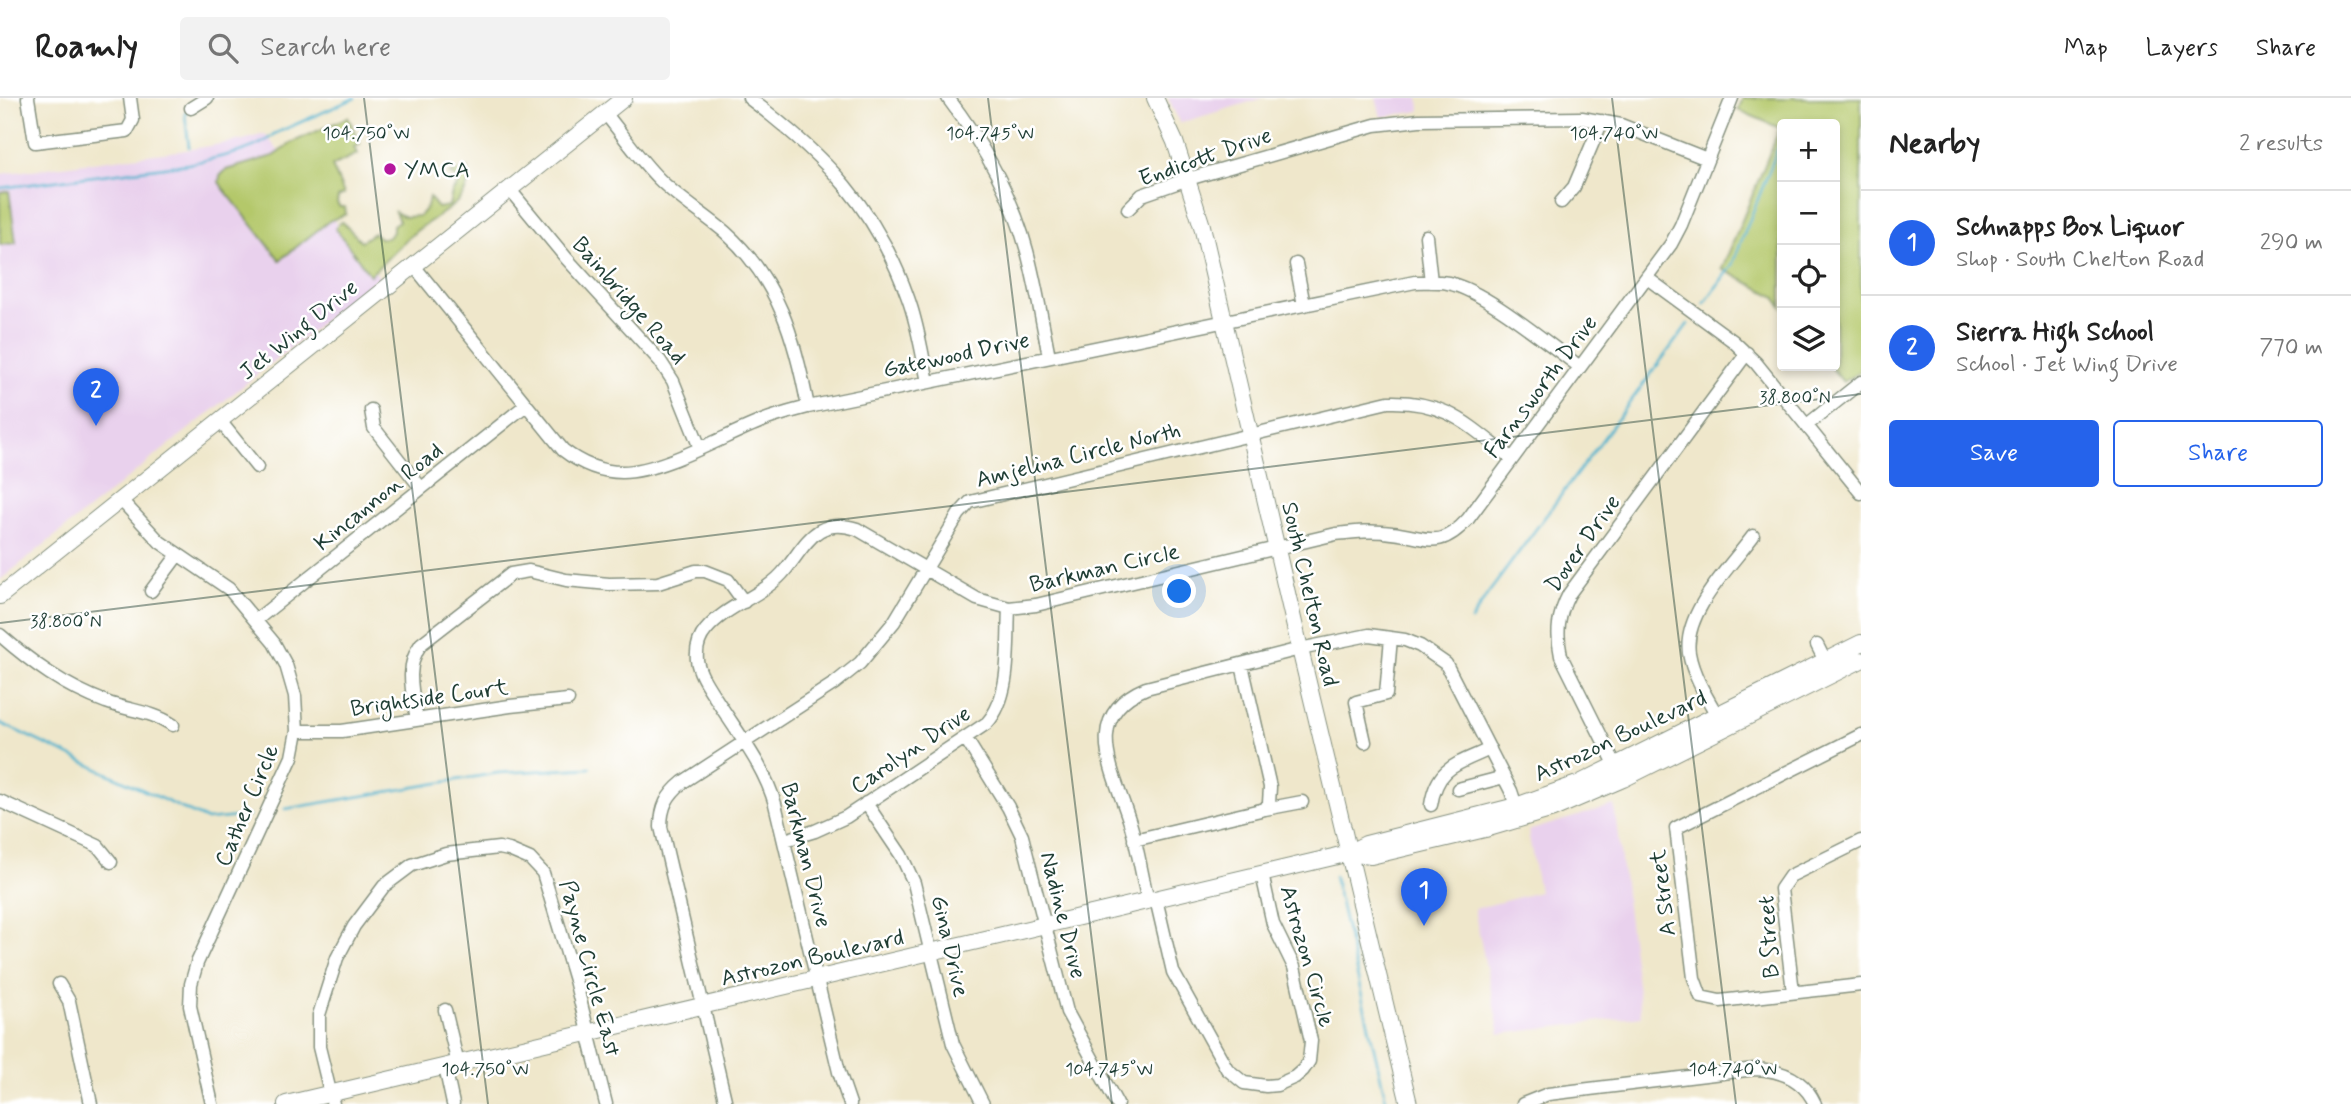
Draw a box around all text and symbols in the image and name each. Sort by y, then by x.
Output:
search box [180,17,670,80]
text: Roamly [35,26,138,70]
icon: search [204,29,242,67]
text: Search here [260,31,391,65]
text: Map [2064,33,2108,64]
text: Layers [2146,33,2218,64]
text: Share [2256,33,2316,64]
map controls [1777,119,1840,371]
button: + [1777,119,1840,182]
street label: Endicott Drive [1135,121,1276,195]
text: 104.750°W [323,122,409,146]
text: 104.745°W [946,122,1034,146]
text: 104.740°W [1570,122,1658,146]
text: Nearby [1889,124,1980,163]
text: 2 results [2239,129,2323,159]
place label: YMCA [404,156,470,186]
marker: YMCA [382,161,398,177]
button: − [1777,182,1840,245]
text: Schnapps Box Liquor [1956,211,2184,245]
text: 1 [1907,228,1917,258]
text: 290 m [2260,228,2323,258]
street label: Bainbridge Road [563,231,692,373]
button: locate [1777,245,1840,308]
text: Shop · South Chelton Road [1956,245,2204,275]
street label: Jet Wing Drive [234,273,366,389]
button: layers [1777,308,1840,371]
street label: Farnsworth Drive [1478,310,1605,465]
text: Sierra High School [1956,316,2154,350]
street label: Gatewood Drive [880,326,1032,386]
text: 2 [1906,333,1918,363]
text: 770 m [2259,333,2323,363]
text: School · Jet Wing Drive [1956,350,2178,380]
pin: 2 [73,368,119,426]
text: 38.800°N [1759,386,1831,410]
street label: Amjelina Circle North [973,416,1184,496]
button: Save [1889,420,2099,487]
button: Share [2113,420,2323,487]
street label: Kincannon Road [309,436,450,559]
street label: Dover Drive [1539,489,1628,599]
street label: South Chelton Road [1273,499,1345,690]
street label: Barkman Circle [1027,537,1182,601]
your location [1162,574,1196,608]
text: 38.800°N [30,610,102,634]
street label: Brightside Court [348,673,511,727]
street label: Astrozon Boulevard [1530,684,1712,790]
street label: Carolyn Drive [845,699,977,802]
street label: Cather Circle [209,740,287,872]
street label: Barkman Drive [773,780,838,931]
street label: A Street [1644,847,1684,938]
street label: Nadine Drive [1032,849,1092,982]
pin: 1 [1401,868,1447,926]
street label: Payne Circle East [551,877,627,1060]
street label: Astrozon Circle [1272,882,1341,1031]
street label: Gina Drive [923,893,975,1000]
street label: B Street [1752,895,1788,979]
street label: Astrozon Boulevard [718,923,907,995]
text: 104.750°W [442,1058,528,1082]
text: 104.745°W [1065,1058,1153,1082]
text: 104.740°W [1689,1058,1777,1082]

